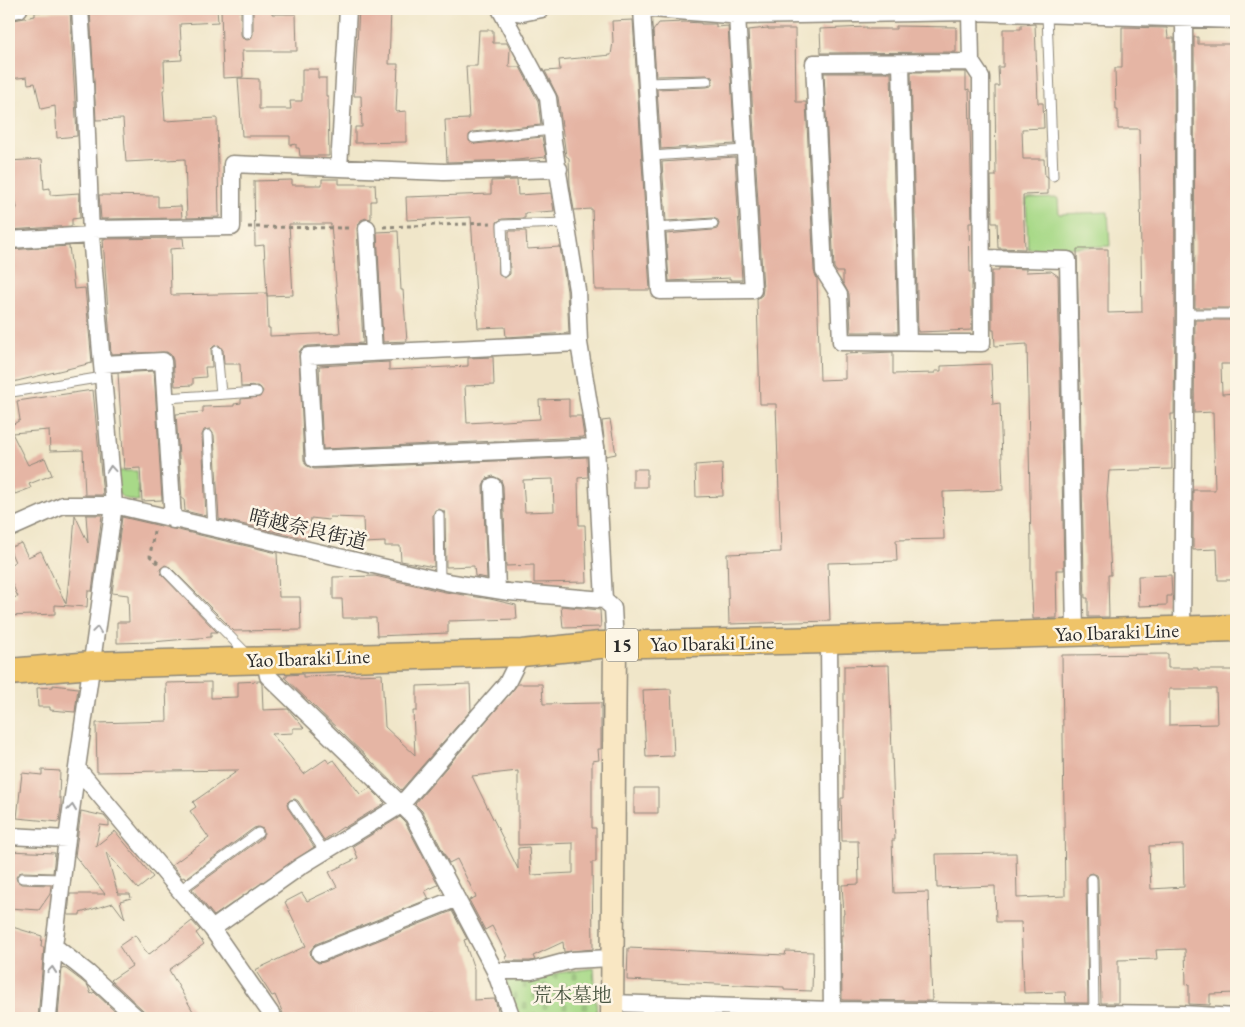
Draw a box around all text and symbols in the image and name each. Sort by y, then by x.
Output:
one-way arrow [105,465,116,473]
street label: 暗越奈良街道 [247,503,369,555]
street label: Yao Ibaraki Line [1055,617,1180,647]
one-way arrow [91,626,102,634]
road number: 15 [606,628,638,662]
street label: Yao Ibaraki Line [650,629,774,657]
street label: Yao Ibaraki Line [246,643,371,673]
one-way arrow [66,804,76,813]
one-way arrow [46,965,57,973]
park label: 荒本墓地 [532,982,612,1008]

